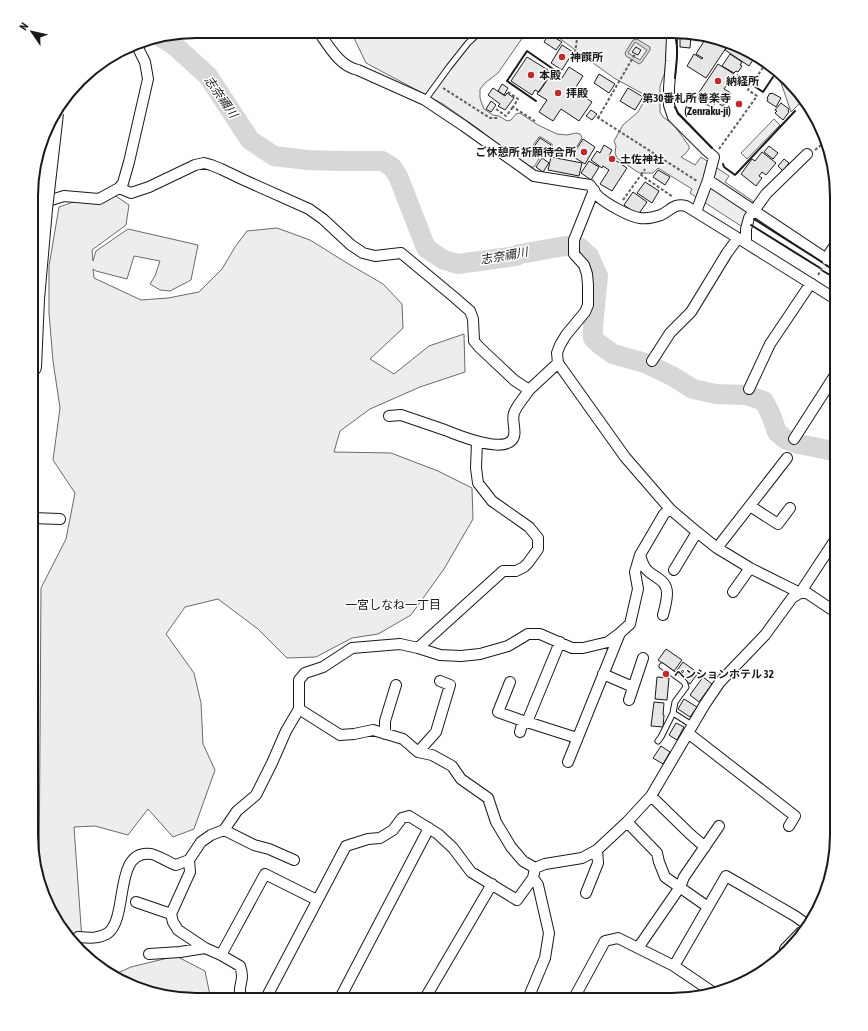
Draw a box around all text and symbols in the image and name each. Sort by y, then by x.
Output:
north arrow [12,12,52,52]
text: N [17,20,31,32]
place label: 神饌所 [570,51,603,63]
marker: 神饌所 [557,52,567,62]
place label: 本殿 [539,69,561,81]
marker: 本殿 [526,70,536,80]
water label: 志奈禰川 [201,73,242,122]
place label: 納経所 [726,75,759,87]
marker: 納経所 [713,76,723,86]
place label: 拝殿 [566,87,588,99]
marker: 拝殿 [553,88,563,98]
place label: 第30番札所 善楽寺 (Zenraku-ji) [642,92,731,117]
marker: 第30番札所 善楽寺 (Zenraku-ji) [734,99,744,109]
place label: ご休憩所 祈願待合所 [475,146,576,158]
marker: ご休憩所 祈願待合所 [579,147,589,157]
place label: 土佐神社 [620,153,664,165]
marker: 土佐神社 [607,154,617,164]
water label: 志奈禰川 [479,245,531,267]
district label: 一宮しなね一丁目 [345,598,441,612]
place label: ペンションホテル 32 [674,668,774,680]
marker: ペンションホテル 32 [661,669,671,679]

